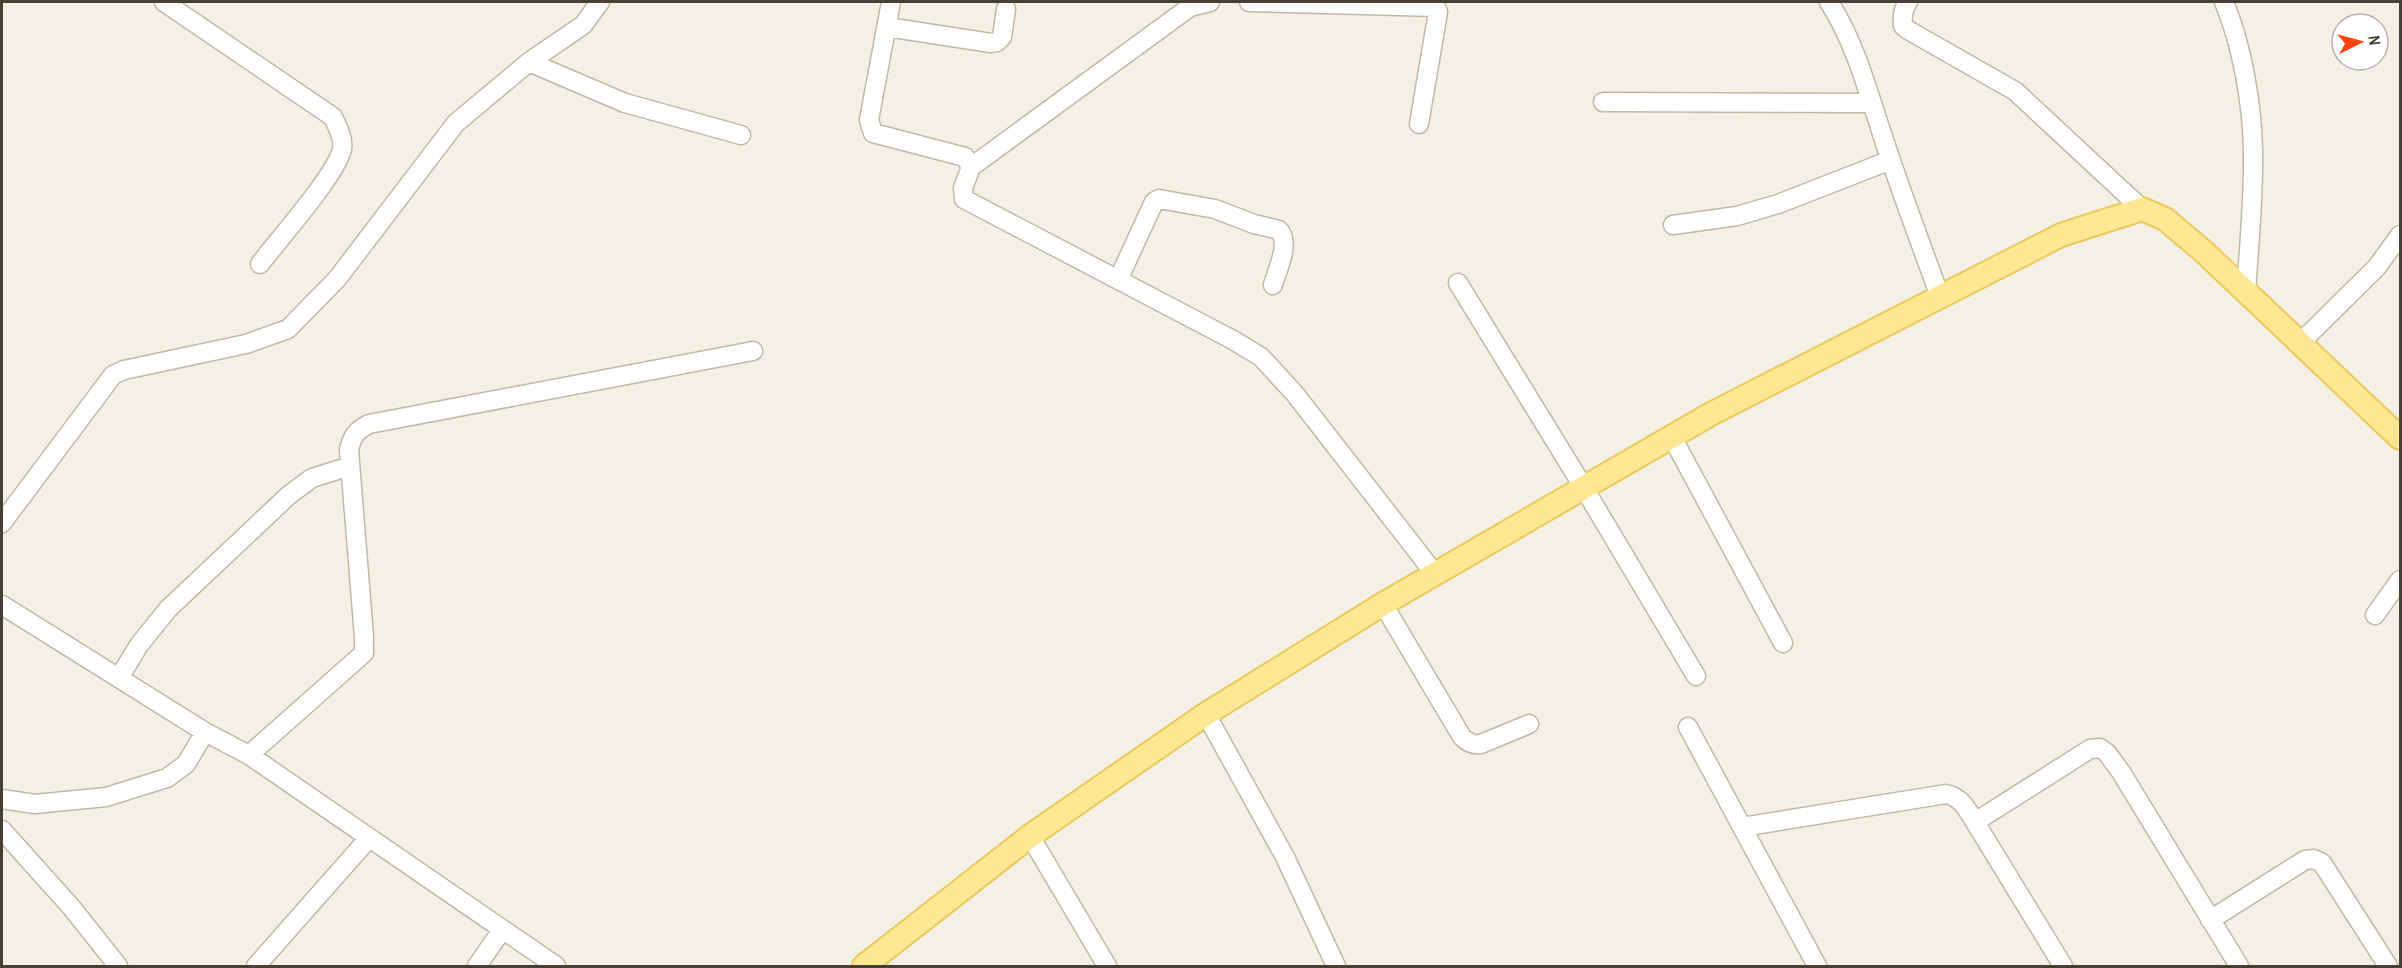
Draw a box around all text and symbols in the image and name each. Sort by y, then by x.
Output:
north arrow [2330,12,2390,72]
text: N [2363,35,2386,46]

